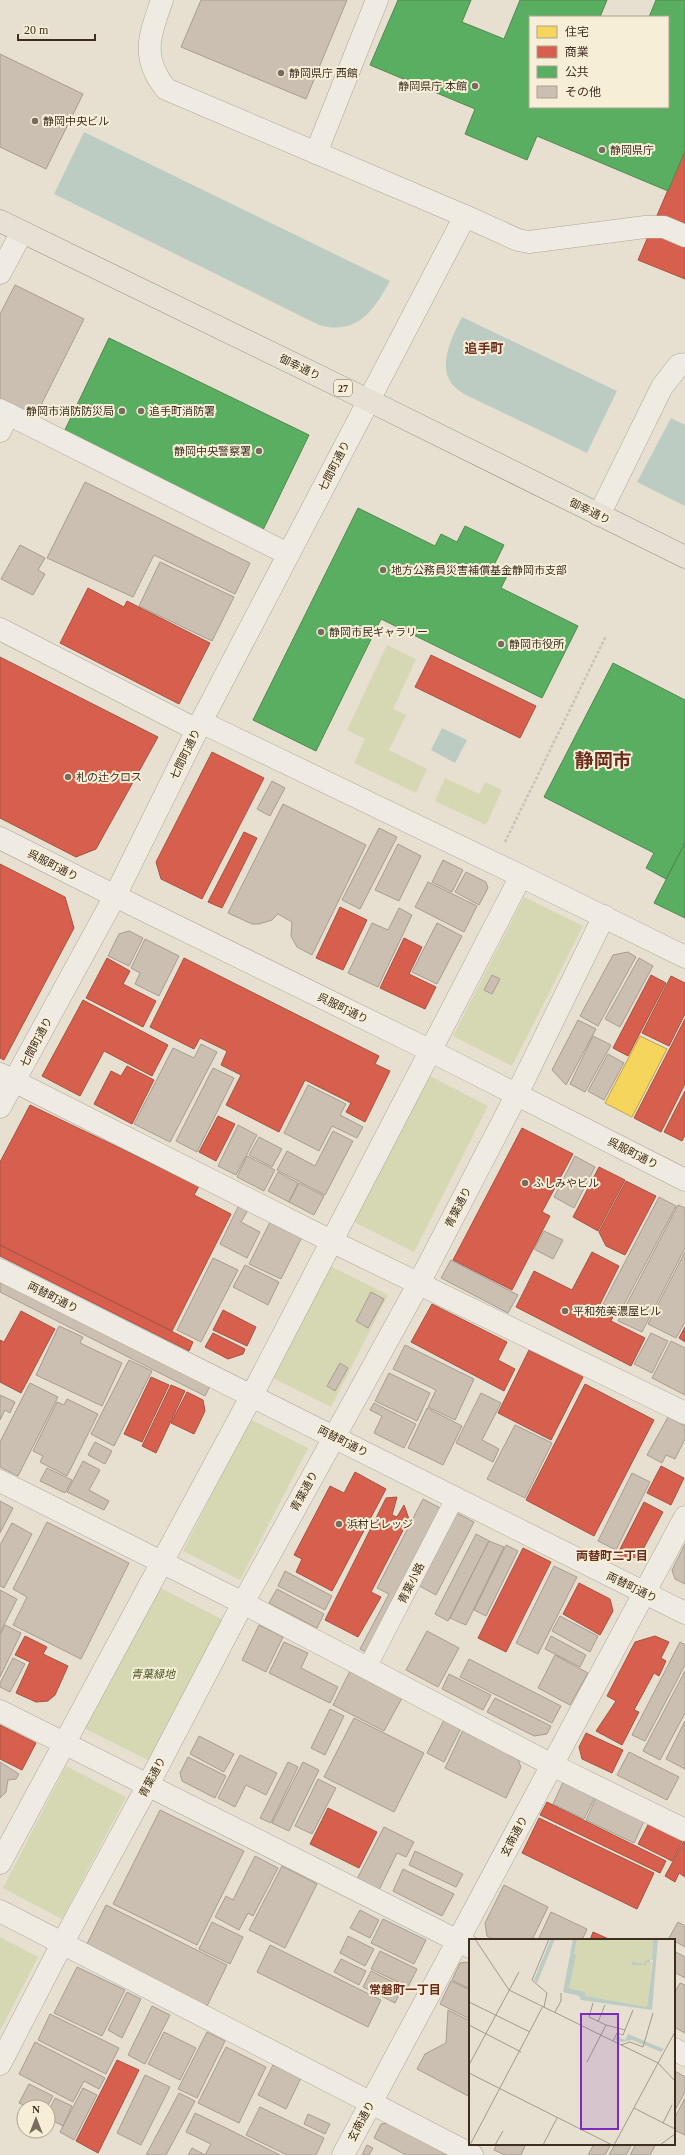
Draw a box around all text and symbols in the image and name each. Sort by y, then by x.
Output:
scale bar [18,16,95,42]
legend [529,16,669,108]
text: 20 m [24,23,49,37]
text: 住宅 [565,25,589,39]
text: 商業 [565,45,589,59]
text: 公共 [565,65,589,79]
place label: 静岡県庁 西館 [289,67,358,79]
marker: 静岡県庁 西館 [276,68,286,78]
place label: 静岡県庁 本館 [398,80,467,92]
marker: 静岡県庁 本館 [470,81,480,91]
text: その他 [565,85,601,99]
place label: 静岡中央ビル [43,115,109,127]
marker: 静岡中央ビル [30,116,40,126]
place label: 静岡県庁 [610,144,654,156]
marker: 静岡県庁 [597,145,607,155]
district label: 追手町 [464,341,504,356]
street label: 御幸通り [277,352,322,382]
road number: 27 [334,380,352,396]
place label: 静岡市消防防災局 [26,405,114,417]
place label: 追手町消防署 [149,405,215,417]
marker: 静岡市消防防災局 [117,406,127,416]
marker: 追手町消防署 [136,406,146,416]
street label: 七間町通り [316,439,352,493]
place label: 静岡中央警察署 [174,445,251,457]
marker: 静岡中央警察署 [254,446,264,456]
street label: 御幸通り [567,496,612,526]
place label: 地方公務員災害補償基金静岡市支部 [391,564,567,576]
marker: 地方公務員災害補償基金静岡市支部 [378,565,388,575]
place label: 静岡市民ギャラリー [329,626,428,638]
marker: 静岡市民ギャラリー [316,627,326,637]
place label: 静岡市役所 [509,638,565,650]
marker: 静岡市役所 [496,639,506,649]
street label: 七間町通り [168,727,202,781]
district label: 静岡市 [574,750,632,771]
place label: 札の辻クロス [76,771,142,783]
marker: 札の辻クロス [63,772,73,782]
street label: 呉服町通り [26,847,80,883]
street label: 呉服町通り [316,991,370,1025]
street label: 七間町通り [18,1015,54,1069]
street label: 呉服町通り [606,1135,660,1171]
place label: ふしみやビル [533,1177,599,1189]
marker: ふしみやビル [520,1178,530,1188]
street label: 青葉通り [443,1185,473,1229]
street label: 両替町通り [26,1279,80,1315]
place label: 平和苑美濃屋ビル [573,1305,661,1317]
marker: 平和苑美濃屋ビル [560,1306,570,1316]
street label: 両替町通り [316,1423,370,1459]
street label: 青葉通り [288,1469,320,1513]
place label: 浜村ビレッジ [347,1518,413,1530]
marker: 浜村ビレッジ [334,1519,344,1529]
district label: 両替町二丁目 [576,1549,648,1563]
street label: 青葉小路 [396,1561,426,1605]
street label: 両替町通り [605,1570,659,1604]
park label: 青葉緑地 [131,1668,176,1680]
street label: 青葉通り [136,1755,168,1799]
street label: 玄南通り [498,1814,530,1858]
inset map [469,1939,675,2145]
district label: 常磐町一丁目 [369,1983,441,1997]
north arrow [16,2099,56,2139]
street label: 玄南通り [345,2099,377,2143]
text: N [32,2103,40,2115]

